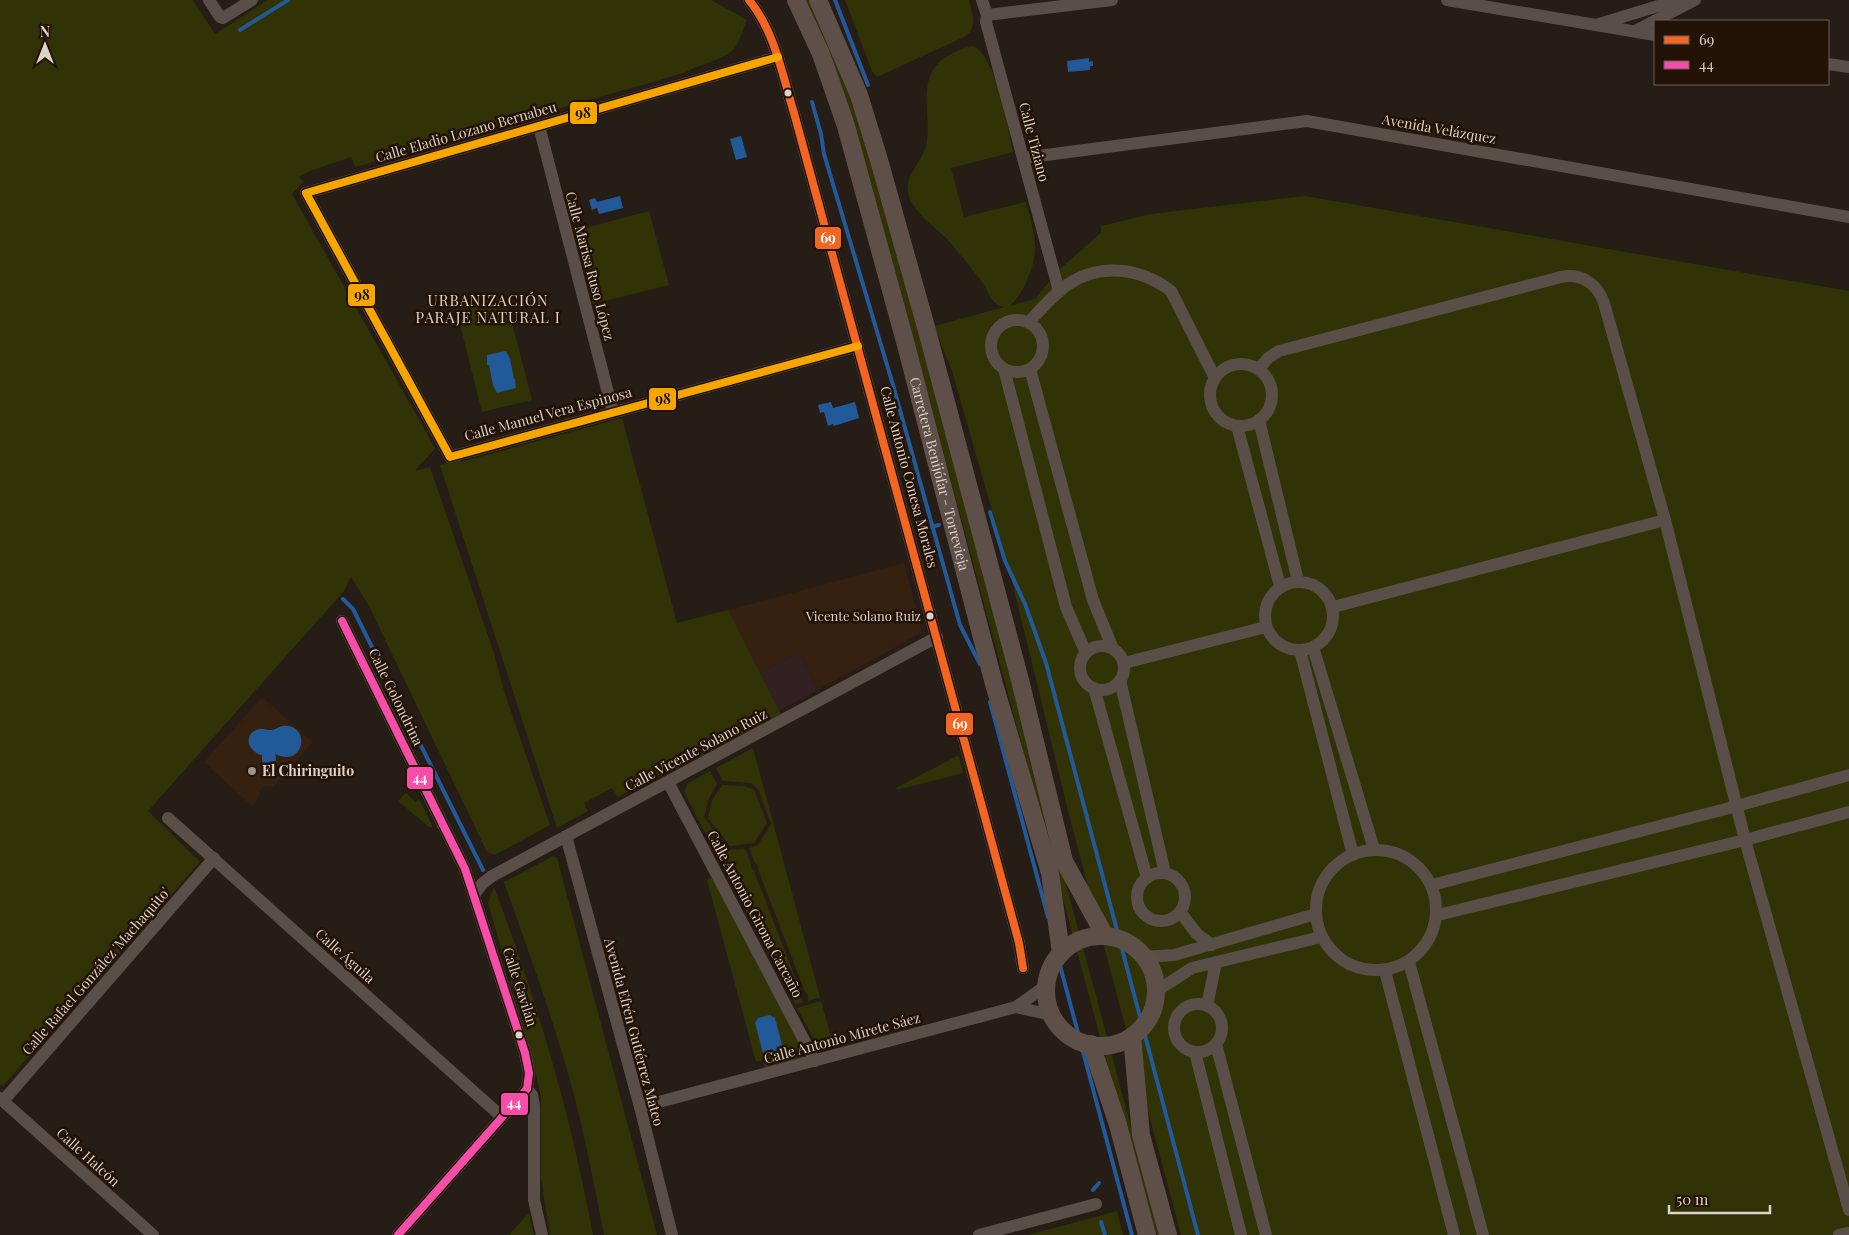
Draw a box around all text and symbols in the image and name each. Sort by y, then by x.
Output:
north arrow [20,20,70,70]
legend [1654,20,1829,85]
text: N [40,22,50,41]
text: 69 [1699,29,1714,49]
text: 44 [1699,54,1714,74]
unlabelled marker [783,88,793,98]
street label: Calle Eladio Lozano Bernabeu [373,97,559,166]
street label: Calle Tiziano [1015,100,1054,184]
line badge: 98 [569,101,598,125]
text: 98 [575,103,591,122]
street label: Avenida Velázquez [1380,109,1498,148]
street label: Calle Marisa Ruso López [561,189,620,343]
line badge: 69 [814,226,842,250]
text: 69 [820,228,836,247]
line badge: 98 [347,283,376,307]
text: 98 [354,285,370,304]
district label: URBANIZACIÓN PARAJE NATURAL I [415,290,561,327]
street label: Carretera Benijófar - Torrevieja [906,375,974,573]
street label: Calle Manuel Vera Espinosa [462,382,634,445]
street label: Calle Antonio Conesa Morales [876,384,943,570]
line badge: 98 [648,387,677,411]
text: 98 [655,389,671,408]
place label: Vicente Solano Ruiz [805,607,921,624]
marker: Vicente Solano Ruiz [925,611,935,621]
street label: Calle Golondrina [365,645,428,749]
street label: Calle Vicente Solano Ruiz [621,704,770,795]
line badge: 69 [945,712,974,736]
text: 69 [952,714,968,733]
place label: El Chiringuito [262,761,354,780]
marker: El Chiringuito [246,765,258,777]
line badge: 44 [406,766,434,790]
text: 44 [413,768,427,787]
street label: Calle Antonio Girona Carcaño [703,827,808,1001]
street label: Calle Rafael González 'Machaquito' [17,883,174,1059]
street label: Calle Águila [311,924,379,987]
street label: Avenida Efrén Gutiérrez Mateo [600,935,669,1128]
street label: Calle Gavilán [499,945,542,1029]
street label: Calle Antonio Mirete Sáez [762,1007,922,1068]
unlabelled marker [514,1030,524,1040]
line badge: 44 [500,1092,529,1116]
text: 44 [507,1093,521,1112]
street label: Calle Halcón [53,1123,125,1191]
scale bar [1669,1182,1770,1214]
text: 50 m [1676,1189,1709,1209]

